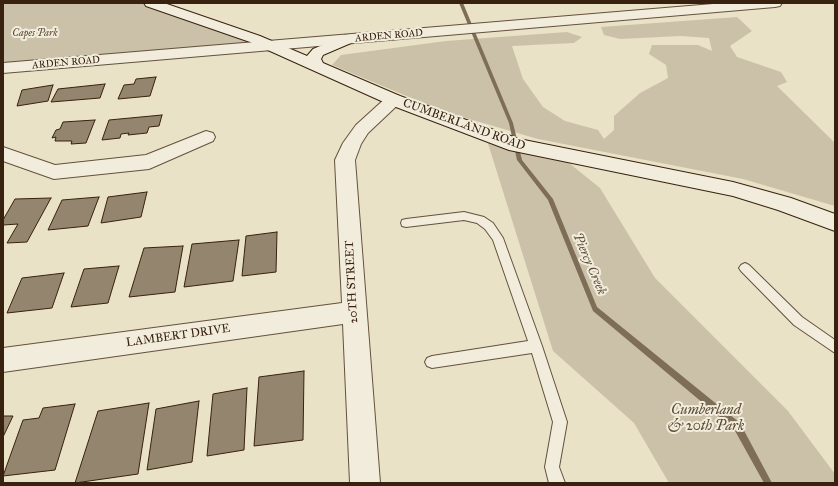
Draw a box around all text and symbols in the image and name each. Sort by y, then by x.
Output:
street label: ARDEN ROAD [354,27,424,45]
park label: Capes Park [12,28,58,40]
street label: ARDEN ROAD [31,54,101,72]
street label: CUMBERLAND ROAD [401,96,527,154]
water label: Piercy Creek [569,231,609,297]
street label: 20TH STREET [343,240,361,324]
street label: LAMBERT DRIVE [125,322,231,350]
park label: Cumberland & 20th Park [668,403,744,436]

